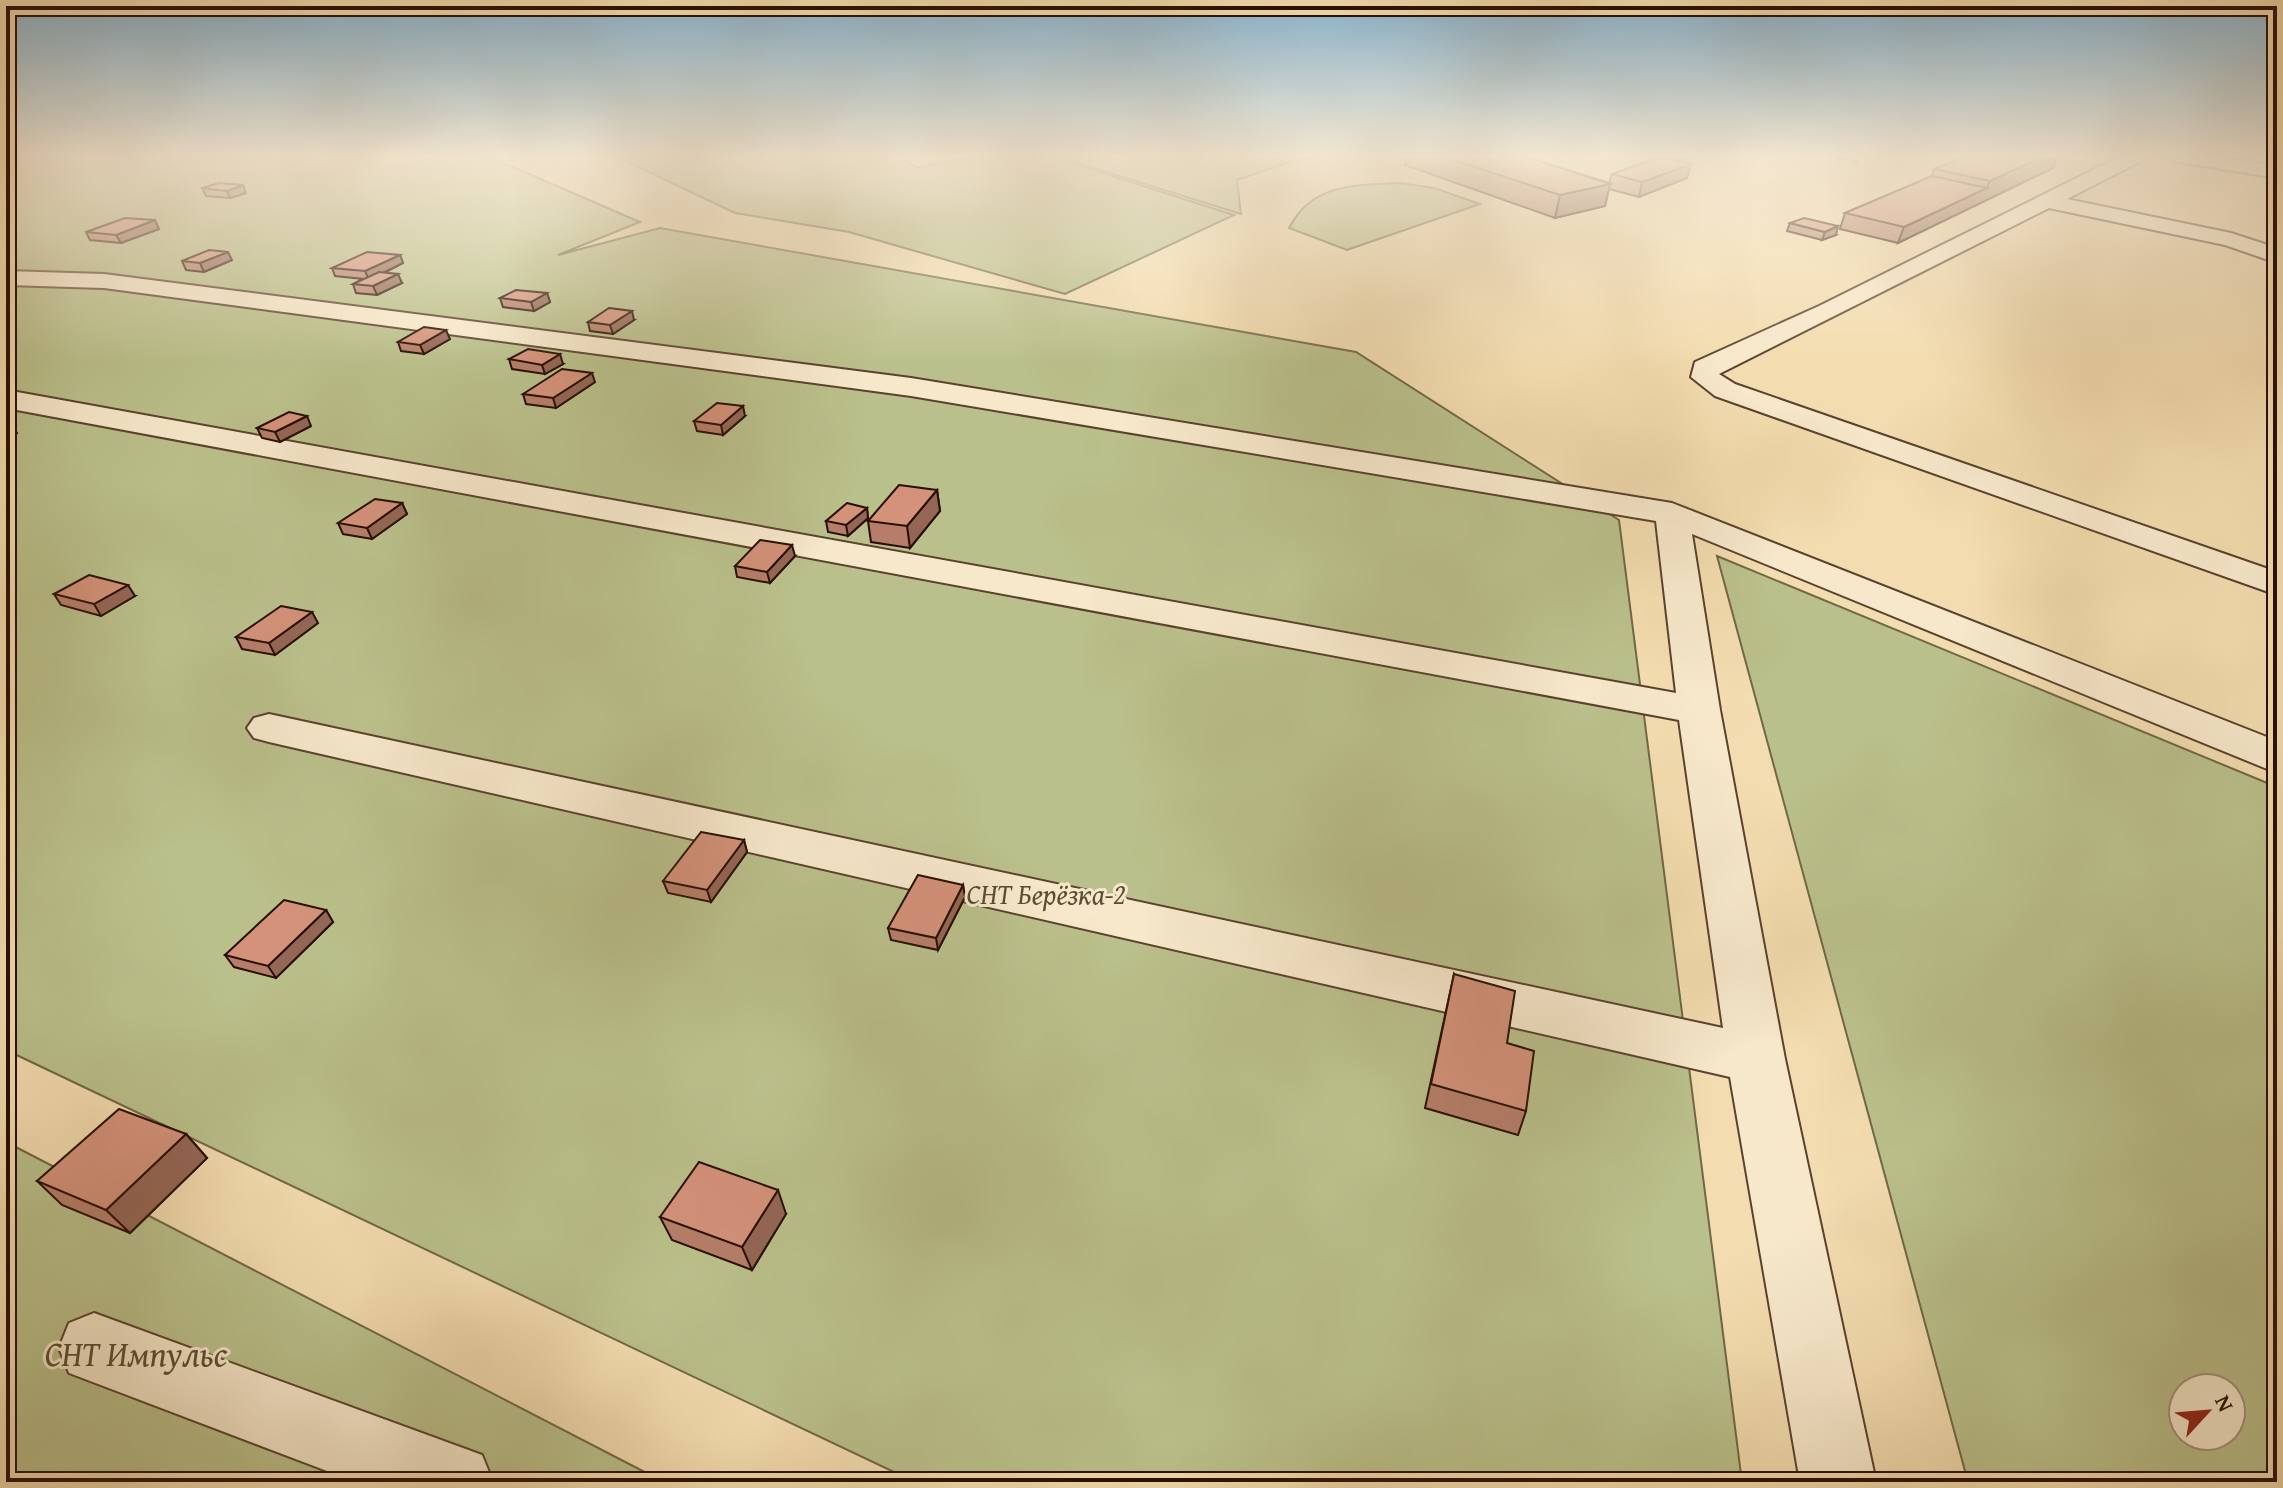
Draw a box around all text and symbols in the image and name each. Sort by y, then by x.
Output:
park label: СНТ Берёзка-2 [967,873,1126,914]
park label: СНТ Импульс [45,1329,229,1378]
north arrow [2167,1372,2247,1452]
text: N [2207,1390,2243,1417]

